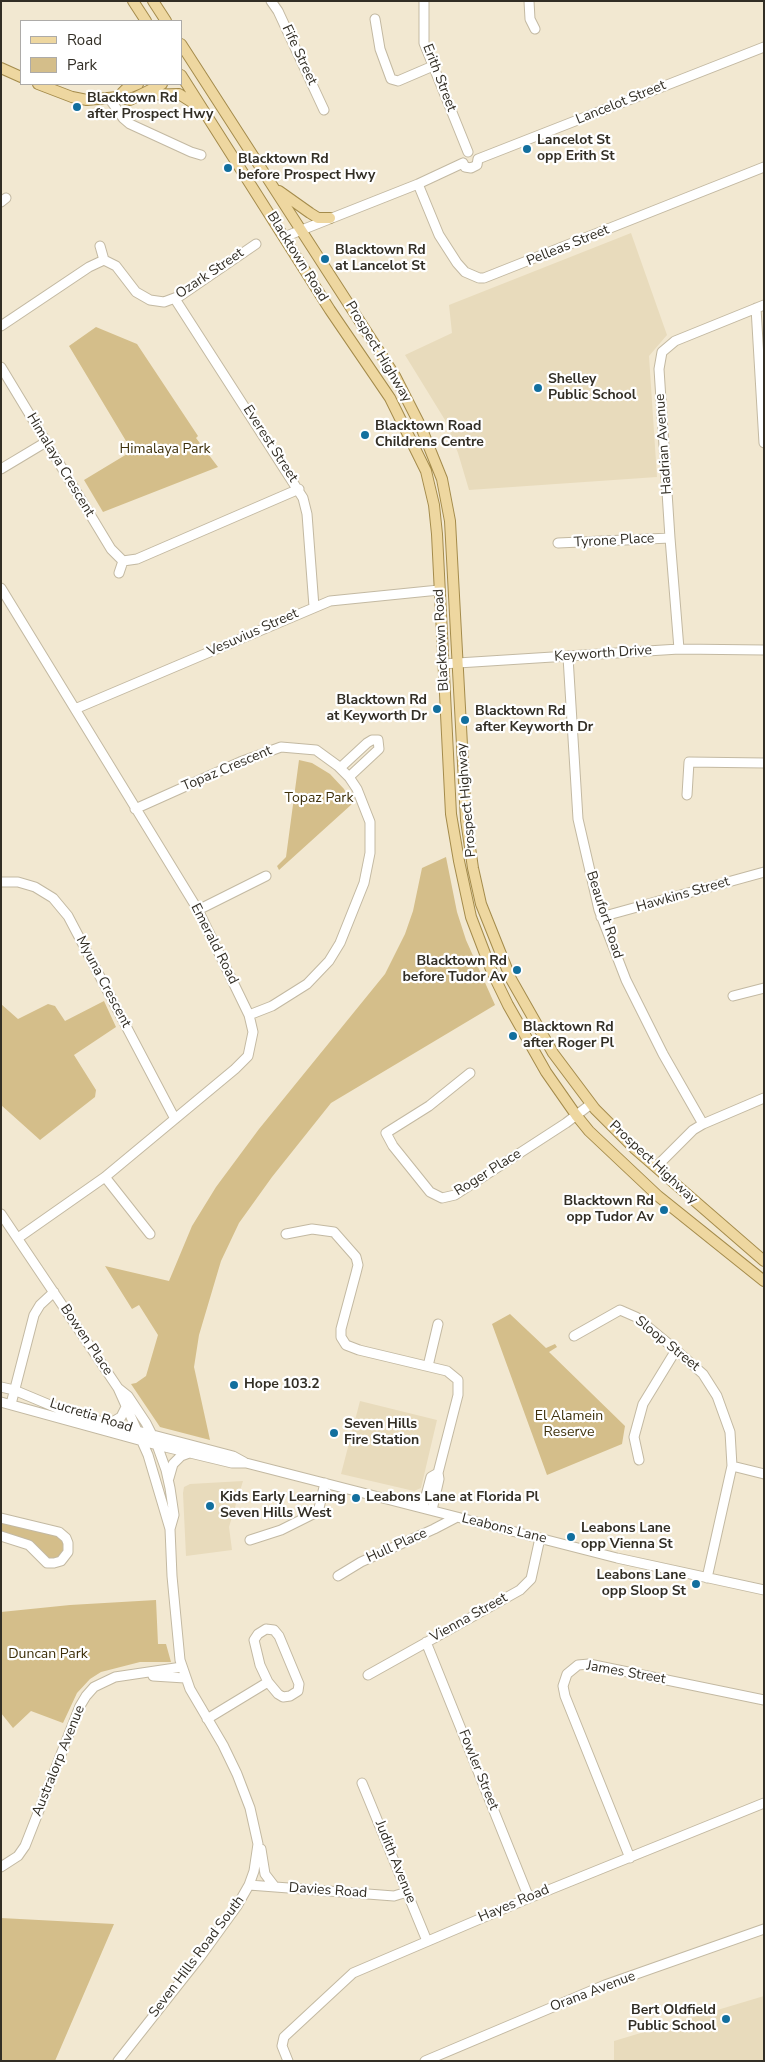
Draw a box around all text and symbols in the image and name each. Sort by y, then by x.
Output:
legend [20,20,182,85]
street label: Fife Street [278,22,320,88]
text: Road [67,30,102,50]
street label: Erith Street [418,42,460,114]
text: Park [67,55,97,75]
street label: Lancelot Street [574,77,668,129]
place label: Blacktown Rd after Prospect Hwy [87,91,213,124]
marker: Blacktown Rd after Prospect Hwy [71,101,83,113]
place label: Lancelot St opp Erith St [537,133,615,166]
marker: Lancelot St opp Erith St [521,143,533,155]
place label: Blacktown Rd before Prospect Hwy [238,152,375,184]
marker: Blacktown Rd before Prospect Hwy [222,162,234,174]
street label: Blacktown Road [263,209,331,305]
street label: Pelleas Street [524,222,612,270]
place label: Blacktown Rd at Lancelot St [335,243,426,276]
street label: Ozark Street [173,245,247,303]
marker: Blacktown Rd at Lancelot St [319,253,331,265]
street label: Prospect Highway [341,298,415,406]
place label: Shelley Public School [548,372,636,404]
marker: Shelley Public School [532,382,544,394]
street label: Hadrian Avenue [652,393,676,495]
street label: Everest Street [239,402,301,486]
street label: Himalaya Crescent [22,410,98,520]
place label: Blacktown Road Childrens Centre [375,419,484,452]
marker: Blacktown Road Childrens Centre [359,429,371,441]
park label: Himalaya Park [120,442,210,458]
street label: Tyrone Place [573,531,655,551]
street label: Blacktown Road [431,588,453,692]
street label: Vesuvius Street [205,605,301,661]
street label: Keyworth Drive [554,642,652,666]
place label: Blacktown Rd at Keyworth Dr [326,693,427,726]
marker: Blacktown Rd at Keyworth Dr [431,703,443,715]
place label: Blacktown Rd after Keyworth Dr [475,704,593,736]
marker: Blacktown Rd after Keyworth Dr [459,714,471,726]
street label: Prospect Highway [454,742,480,858]
street label: Topaz Crescent [180,743,274,795]
park label: Topaz Park [285,791,353,807]
street label: Beaufort Road [582,869,626,961]
street label: Hawkins Street [634,874,732,916]
street label: Emerald Road [186,901,242,987]
street label: Myuna Crescent [72,933,134,1031]
place label: Blacktown Rd before Tudor Av [402,954,507,986]
marker: Blacktown Rd before Tudor Av [511,964,523,976]
place label: Blacktown Rd after Roger Pl [523,1020,614,1052]
marker: Blacktown Rd after Roger Pl [507,1030,519,1042]
street label: Prospect Highway [605,1118,701,1208]
street label: Roger Place [452,1146,524,1200]
place label: Blacktown Rd opp Tudor Av [563,1194,654,1226]
marker: Blacktown Rd opp Tudor Av [658,1204,670,1216]
street label: Bowen Place [56,1301,116,1379]
street label: Sloop Street [631,1313,703,1375]
place label: Hope 103.2 [244,1377,320,1393]
marker: Hope 103.2 [228,1379,240,1391]
street label: Lucretia Road [47,1395,135,1437]
park label: El Alamein Reserve [535,1409,603,1441]
place label: Seven Hills Fire Station [344,1417,419,1450]
marker: Seven Hills Fire Station [328,1427,340,1439]
place label: Kids Early Learning Seven Hills West [220,1490,346,1522]
place label: Leabons Lane at Florida Pl [366,1490,539,1506]
marker: Leabons Lane at Florida Pl [350,1492,362,1504]
marker: Kids Early Learning Seven Hills West [204,1500,216,1512]
street label: Leabons Lane [460,1510,548,1548]
place label: Leabons Lane opp Vienna St [581,1521,673,1554]
street label: Hull Place [364,1525,430,1567]
marker: Leabons Lane opp Vienna St [565,1531,577,1543]
place label: Leabons Lane opp Sloop St [596,1568,686,1600]
marker: Leabons Lane opp Sloop St [690,1578,702,1590]
street label: Vienna Street [428,1590,510,1646]
park label: Duncan Park [8,1647,88,1663]
street label: James Street [585,1658,667,1688]
street label: Australorp Avenue [29,1703,89,1819]
street label: Fowler Street [454,1727,502,1813]
street label: Judith Avenue [371,1818,419,1906]
street label: Davies Road [288,1880,368,1902]
street label: Hayes Road [476,1882,552,1926]
street label: Seven Hills Road South [146,1893,248,2021]
street label: Orana Avenue [548,1968,638,2016]
place label: Bert Oldfield Public School [628,2003,716,2035]
marker: Bert Oldfield Public School [720,2013,732,2025]

